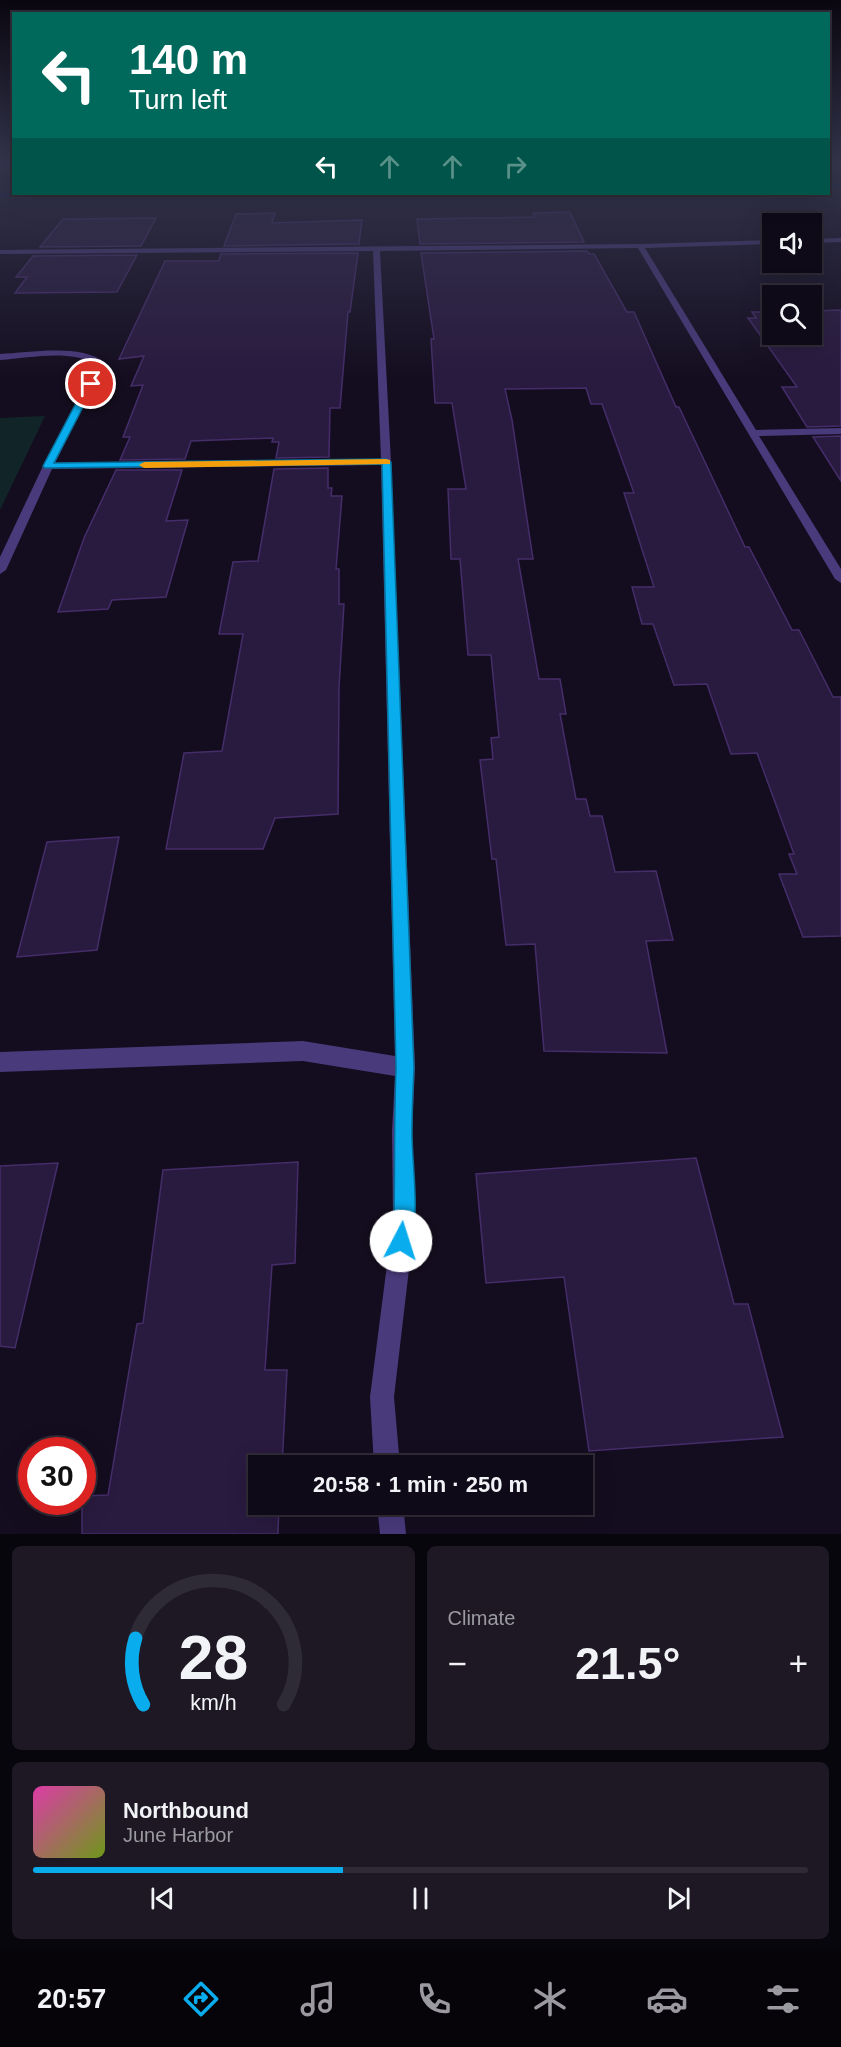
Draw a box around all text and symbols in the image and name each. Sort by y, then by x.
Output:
icon: left [30,36,108,114]
text: 140 m [129,36,248,83]
text: Turn left [129,85,227,115]
icon: left [310,150,343,183]
icon: ahead [373,150,406,183]
icon: ahead [436,150,469,183]
icon: right [499,150,532,183]
map controls [762,213,822,345]
button: sound [762,213,822,273]
button: search [762,285,822,345]
pin [65,358,116,409]
icon: arrive [74,367,107,400]
position arrow [369,1209,433,1273]
speed limit sign: 30 [18,1437,96,1515]
text: 20:58 · 1 min · 250 m [313,1472,528,1497]
text: Climate [448,1607,515,1629]
text: 28 [179,1623,248,1692]
text: 21.5° [575,1638,681,1689]
text: − [448,1645,467,1682]
text: + [789,1645,808,1682]
text: km/h [190,1691,236,1715]
text: Northbound [123,1798,249,1823]
text: June Harbor [123,1824,233,1846]
icon: previous [146,1882,179,1915]
icon: pause [404,1882,437,1915]
icon: next [662,1882,695,1915]
icon: directions [180,1978,222,2020]
icon: music [297,1978,339,2020]
icon: phone [413,1978,455,2020]
icon: climate [529,1978,571,2020]
icon: car [646,1978,688,2020]
icon: filters [762,1978,804,2020]
text: 20:57 [37,1984,106,2014]

